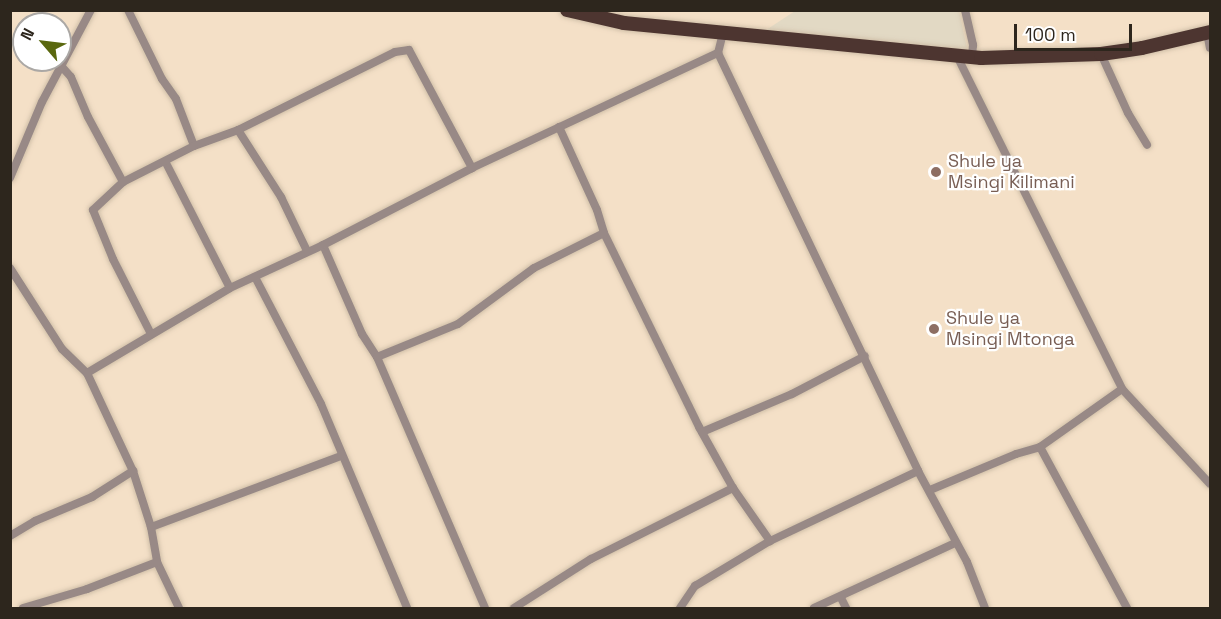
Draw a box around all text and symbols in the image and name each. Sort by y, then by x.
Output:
north arrow [12,12,72,72]
scale bar [1017,12,1136,50]
text: 100 m [1025,23,1076,46]
text: N [16,25,39,44]
place label: Shule ya Msingi Kilimani [948,151,1075,194]
marker: Shule ya Msingi Kilimani [929,165,943,179]
place label: Shule ya Msingi Mtonga [946,308,1075,350]
marker: Shule ya Msingi Mtonga [927,322,941,336]

